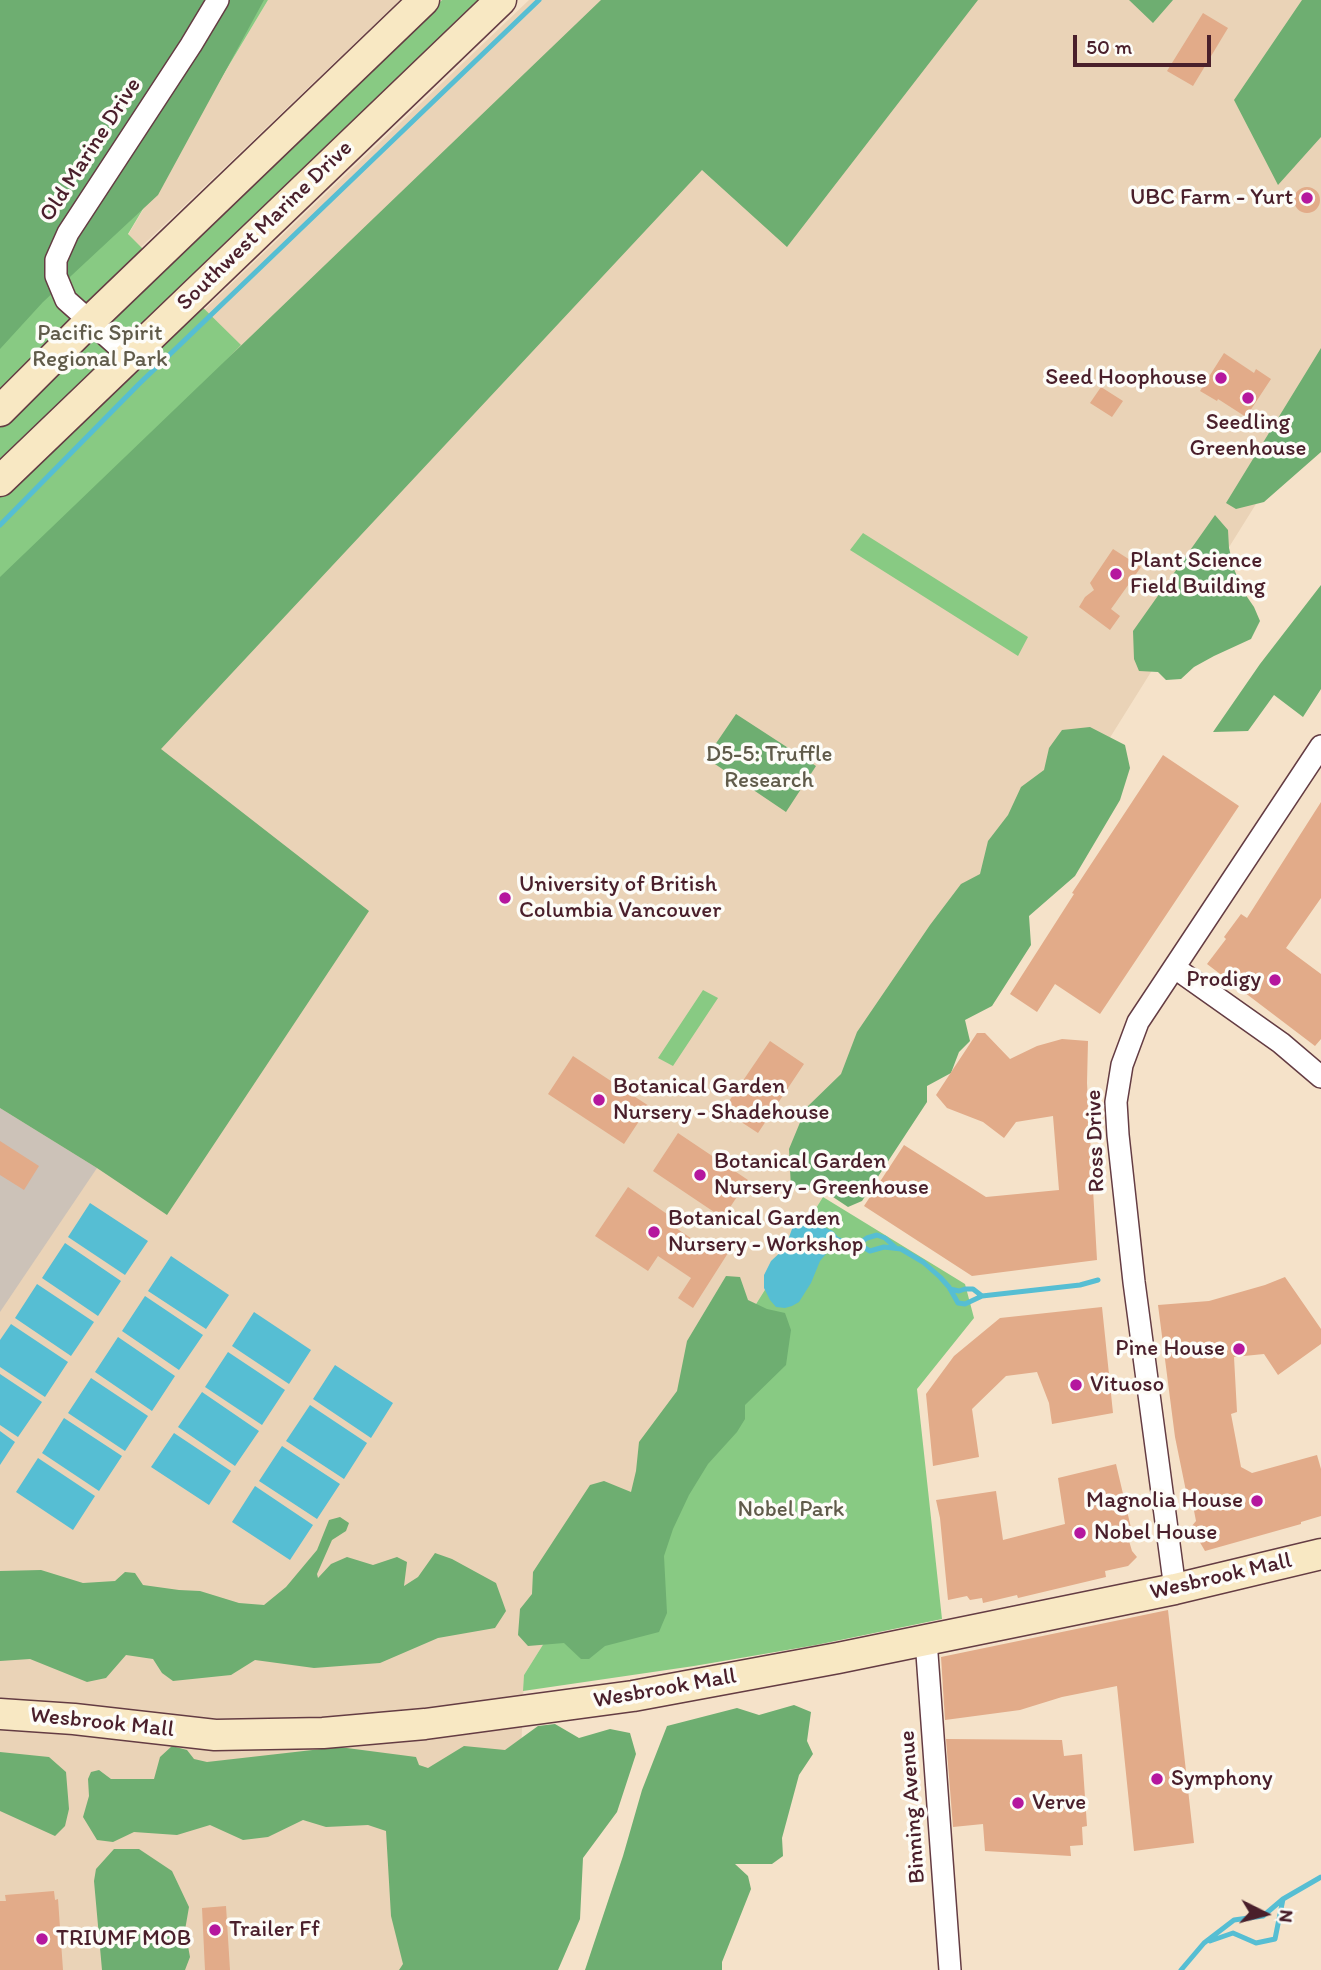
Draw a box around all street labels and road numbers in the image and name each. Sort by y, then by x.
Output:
street label: Old Marine Drive [34,73,148,227]
street label: Southwest Marine Drive [171,135,359,317]
street label: Ross Drive [1080,1089,1112,1193]
street label: Wesbrook Mall [1147,1547,1295,1607]
street label: Wesbrook Mall [591,1663,739,1715]
street label: Wesbrook Mall [29,1702,175,1744]
street label: Binning Avenue [894,1729,932,1885]

